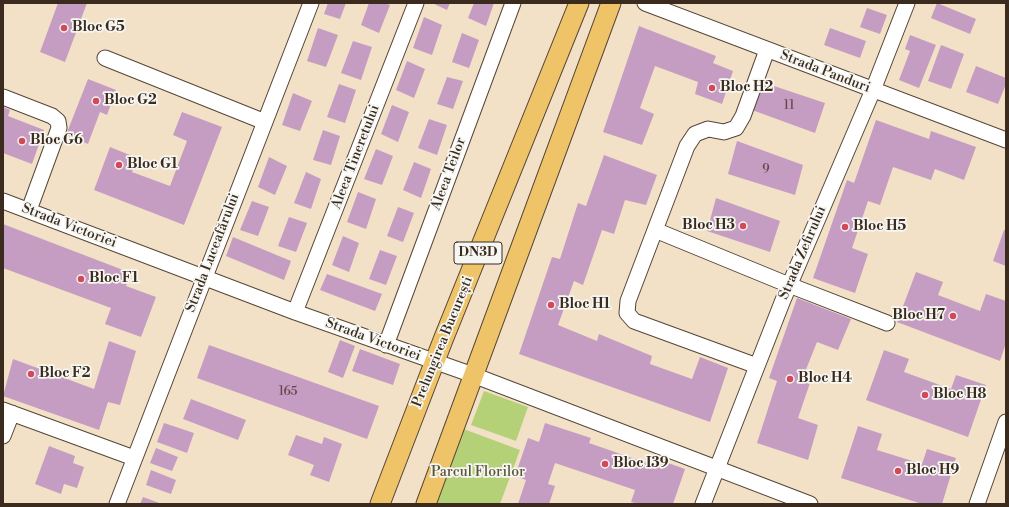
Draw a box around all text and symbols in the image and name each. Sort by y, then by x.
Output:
place label: Bloc G5 [72,20,125,36]
marker: Bloc G5 [59,23,69,33]
street label: Strada Panduri [778,47,872,97]
place label: Bloc H2 [720,80,773,96]
marker: Bloc H2 [707,83,717,93]
place label: Bloc G2 [104,93,157,109]
marker: Bloc G2 [91,96,101,106]
house number: 11 [784,99,794,113]
street label: Aleea Tineretului [328,102,384,212]
place label: Bloc G6 [30,133,83,149]
street label: Aleea Teilor [428,135,470,213]
marker: Bloc G6 [17,136,27,146]
place label: Bloc G1 [127,157,178,173]
marker: Bloc G1 [114,160,124,170]
house number: 9 [762,163,770,177]
street label: Strada Luceafărului [183,191,243,315]
street label: Strada Victoriei [19,200,119,252]
street label: Strada Zefirului [776,204,830,302]
place label: Bloc H3 [682,218,735,234]
place label: Bloc H5 [853,219,906,235]
marker: Bloc H3 [738,221,748,231]
marker: Bloc H5 [840,222,850,232]
road number: DN3D [454,242,502,264]
place label: Bloc F1 [89,271,138,287]
marker: Bloc F1 [76,274,86,284]
street label: Prelungirea București [409,274,477,410]
place label: Bloc H1 [559,297,610,313]
marker: Bloc H1 [546,300,556,310]
place label: Bloc H7 [892,308,945,324]
marker: Bloc H7 [948,311,958,321]
street label: Strada Victoriei [323,315,423,365]
place label: Bloc F2 [39,366,90,382]
marker: Bloc F2 [26,369,36,379]
place label: Bloc H4 [798,371,852,387]
marker: Bloc H4 [785,374,795,384]
house number: 165 [279,385,297,399]
place label: Bloc H8 [933,387,986,403]
marker: Bloc H8 [920,390,930,400]
place label: Bloc I39 [613,456,669,472]
marker: Bloc I39 [600,459,610,469]
place label: Bloc H9 [906,463,959,479]
park label: Parcul Florilor [431,465,525,481]
marker: Bloc H9 [893,466,903,476]

